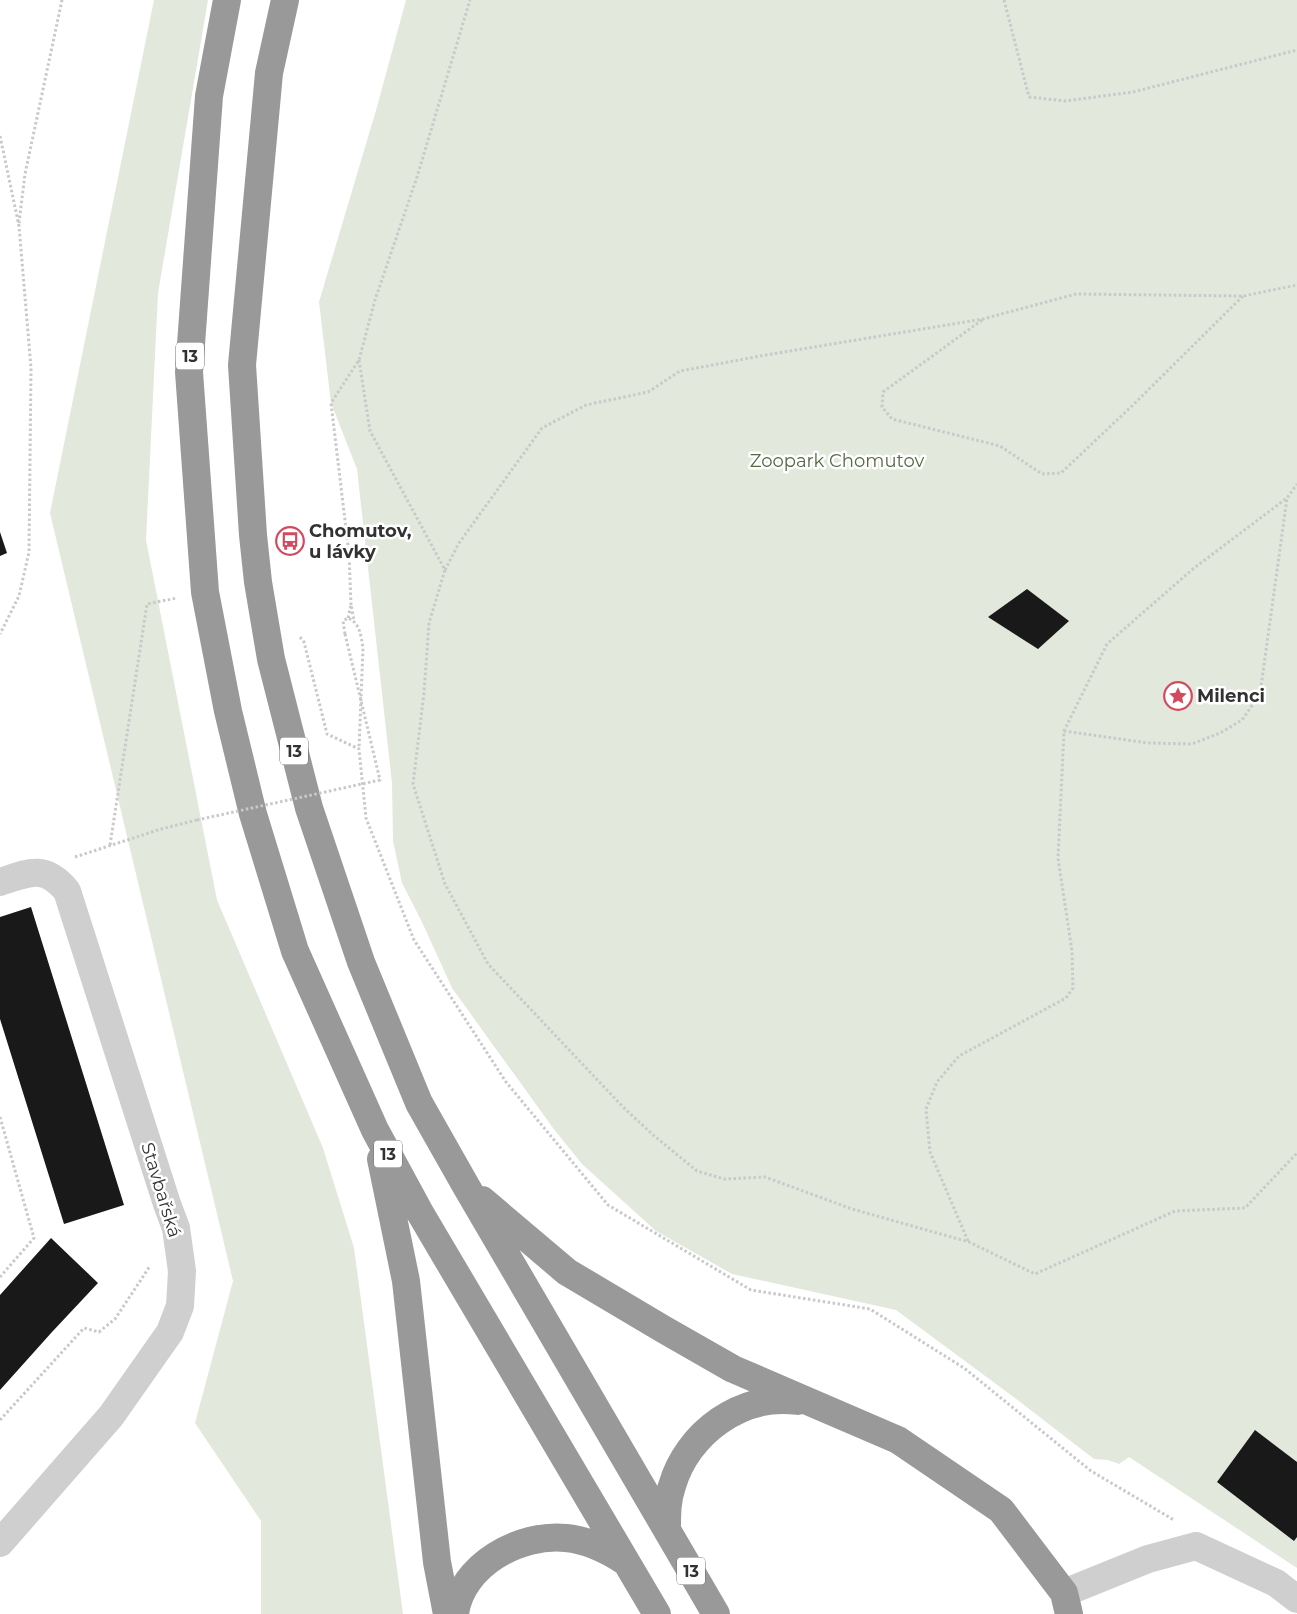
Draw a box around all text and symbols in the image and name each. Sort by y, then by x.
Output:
road number: 13 [176,342,204,370]
park label: Zoopark Chomutov [750,450,924,472]
place label: Chomutov, u lávky [309,520,412,563]
bus stop icon: Chomutov, u lávky [275,526,305,556]
place icon: Milenci [1163,681,1193,711]
place label: Milenci [1197,685,1265,707]
road number: 13 [280,738,308,764]
street label: Stavbařská [136,1140,186,1240]
road number: 13 [374,1140,402,1168]
road number: 13 [677,1558,705,1584]

